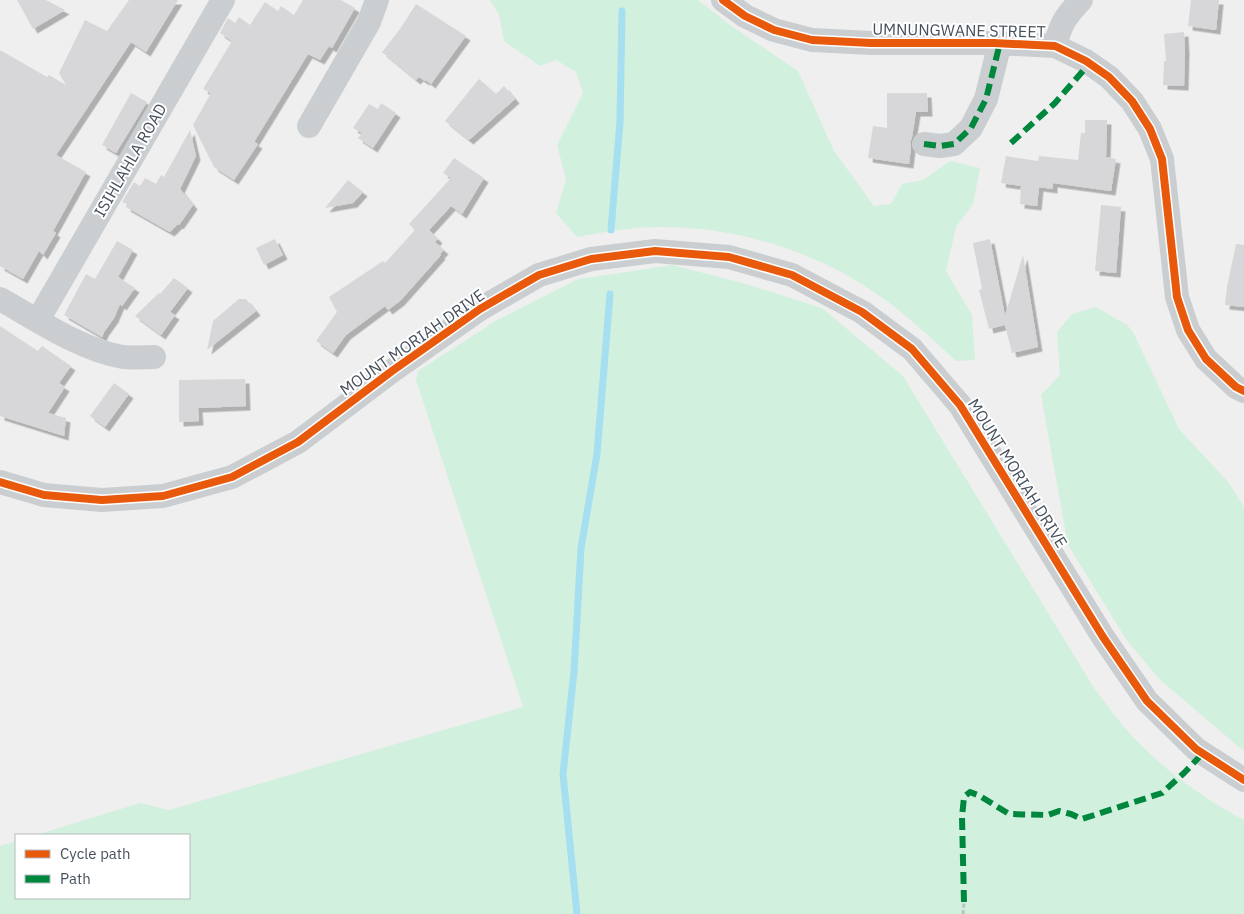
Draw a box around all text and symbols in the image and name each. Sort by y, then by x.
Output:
street label: UMNUNGWANE STREET [872,18,1046,42]
street label: ISIHLAHLA ROAD [89,100,171,220]
street label: MOUNT MORIAH DRIVE [336,284,488,400]
street label: MOUNT MORIAH DRIVE [964,395,1072,551]
legend [15,834,190,899]
text: Cycle path [60,844,131,863]
text: Path [60,869,91,888]

